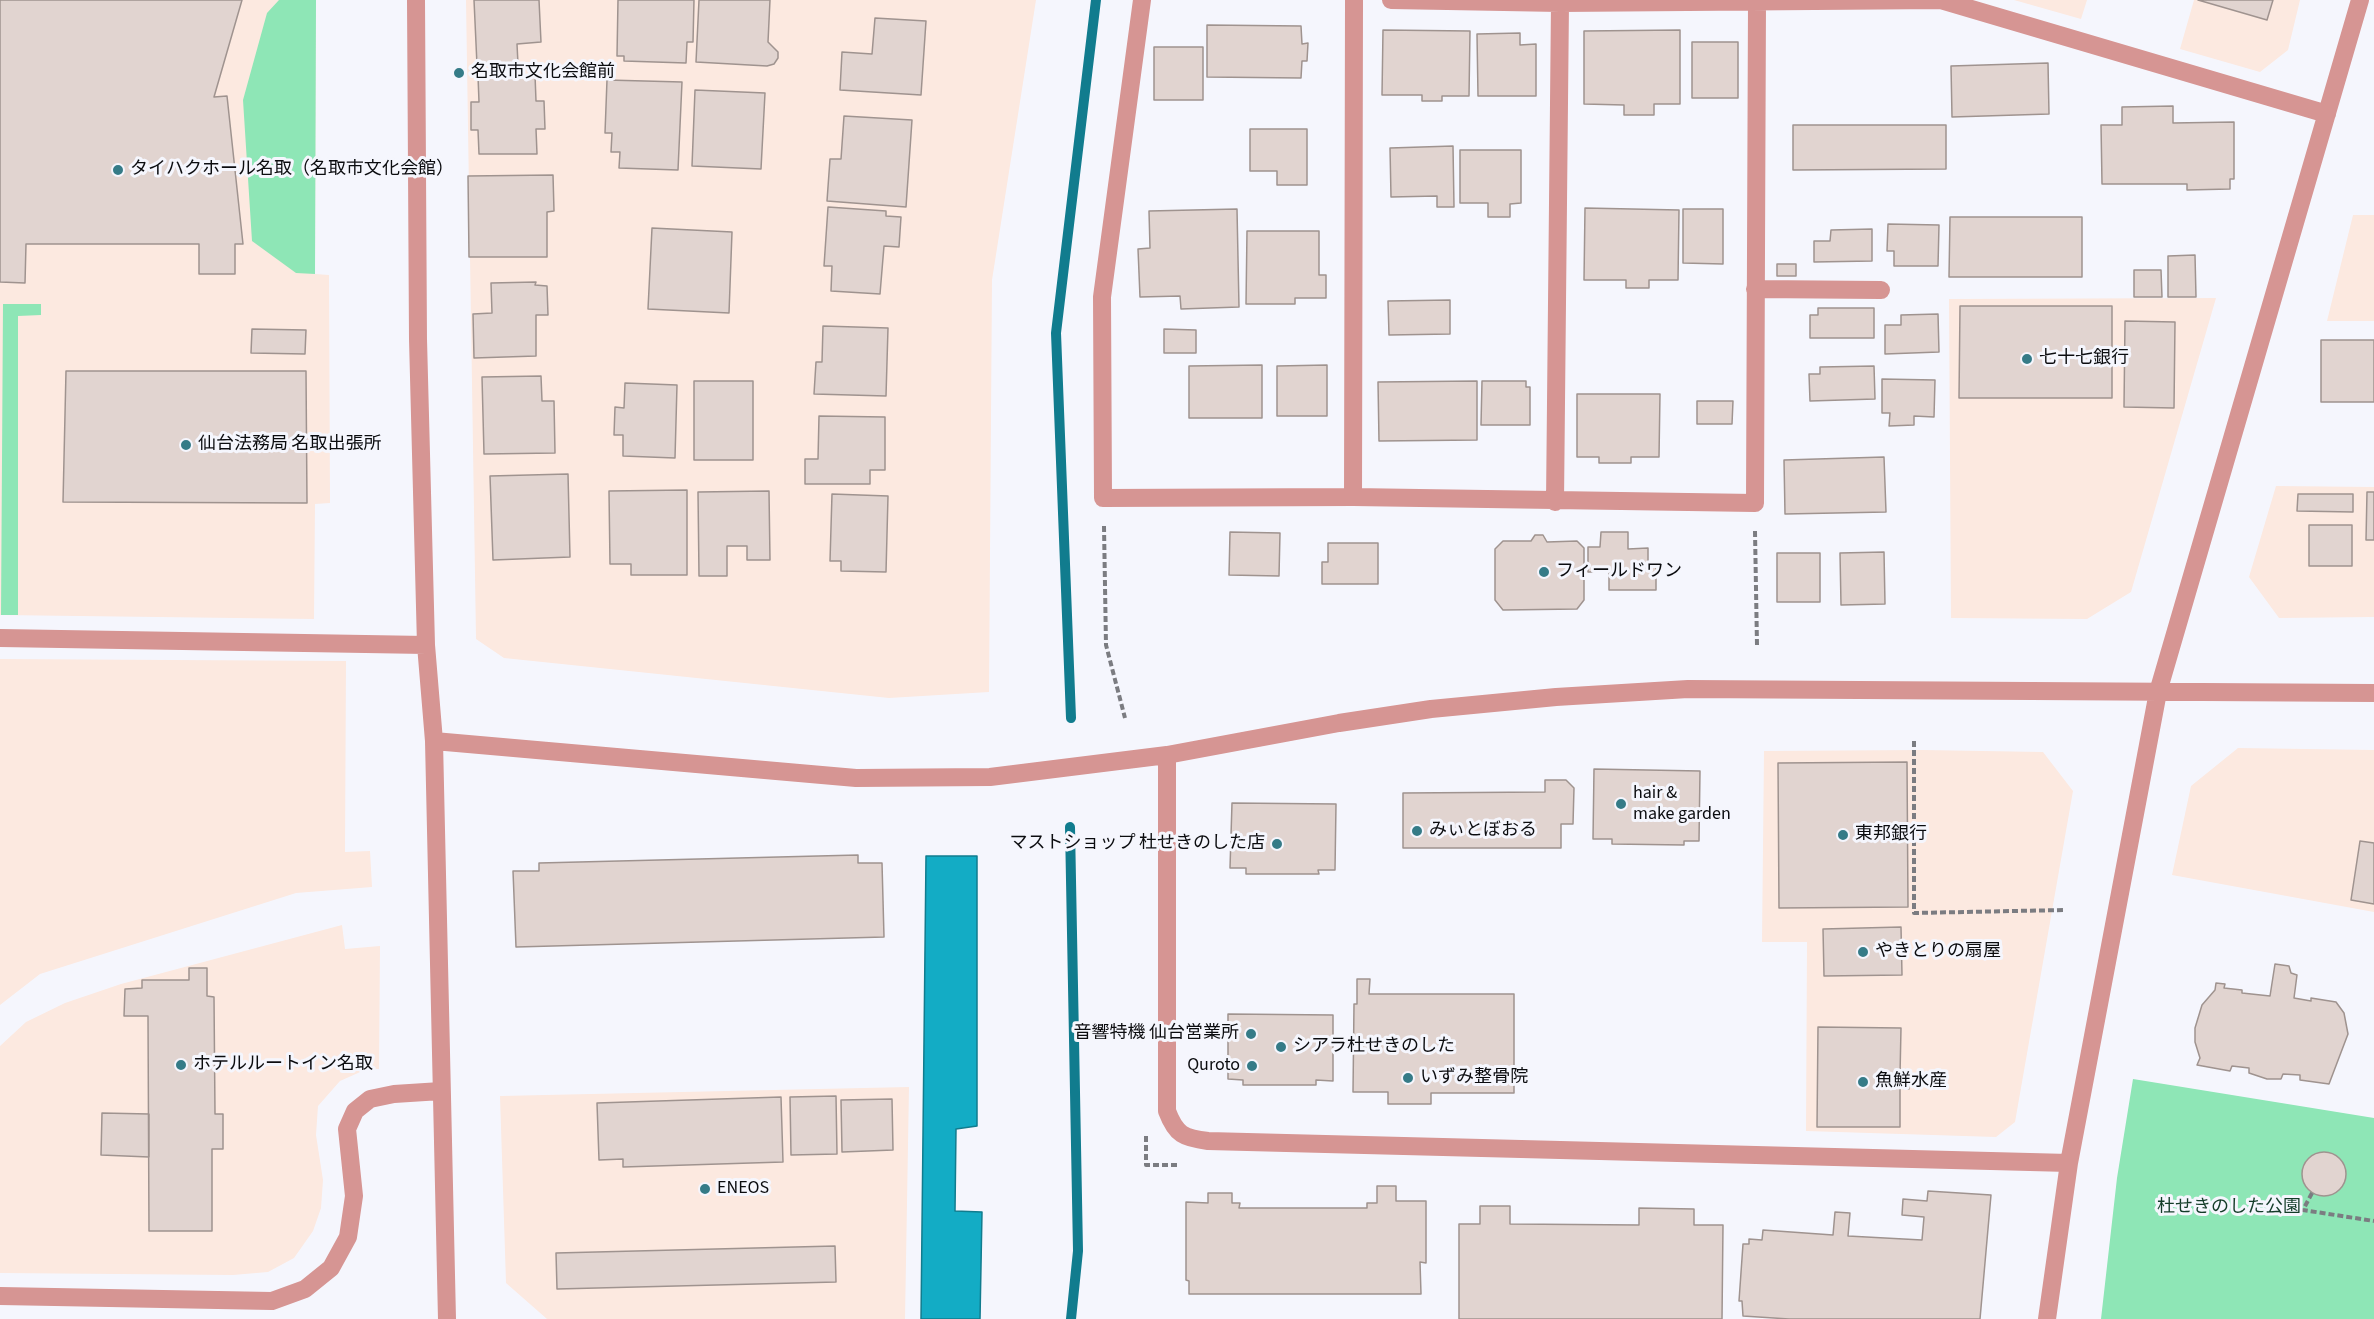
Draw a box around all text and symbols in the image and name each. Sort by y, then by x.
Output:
place label: 名取市文化会館前 [471,62,615,84]
marker: 名取市文化会館前 [452,66,466,80]
place label: タイハクホール名取（名取市文化会館） [130,159,454,181]
marker: タイハクホール名取（名取市文化会館） [111,163,125,177]
place label: 七十七銀行 [2039,348,2129,370]
marker: 七十七銀行 [2020,352,2034,366]
place label: 仙台法務局 名取出張所 [198,434,382,456]
marker: 仙台法務局 名取出張所 [179,438,193,452]
place label: フィールドワン [1556,561,1682,583]
marker: フィールドワン [1537,565,1551,579]
place label: hair & make garden [1633,783,1731,826]
marker: hair & make garden [1614,797,1628,811]
place label: みぃとぼおる [1429,820,1537,842]
marker: みぃとぼおる [1410,824,1424,838]
place label: 東邦銀行 [1855,824,1927,846]
marker: 東邦銀行 [1836,828,1850,842]
place label: マストショップ 杜せきのした店 [1009,833,1265,855]
marker: マストショップ 杜せきのした店 [1270,837,1284,851]
place label: やきとりの扇屋 [1875,941,2001,963]
marker: やきとりの扇屋 [1856,945,1870,959]
place label: 音響特機 仙台営業所 [1073,1023,1239,1045]
marker: 音響特機 仙台営業所 [1244,1027,1258,1041]
place label: シアラ杜せきのした [1293,1036,1455,1058]
marker: シアラ杜せきのした [1274,1040,1288,1054]
place label: ホテルルートイン名取 [193,1054,373,1076]
place label: Quroto [1187,1055,1240,1077]
marker: ホテルルートイン名取 [174,1058,188,1072]
marker: Quroto [1245,1059,1259,1073]
place label: いずみ整骨院 [1420,1067,1528,1089]
marker: いずみ整骨院 [1401,1071,1415,1085]
place label: 魚鮮水産 [1875,1071,1947,1093]
marker: 魚鮮水産 [1856,1075,1870,1089]
place label: ENEOS [717,1178,769,1200]
marker: ENEOS [698,1182,712,1196]
park label: 杜せきのした公園 [2157,1197,2301,1219]

